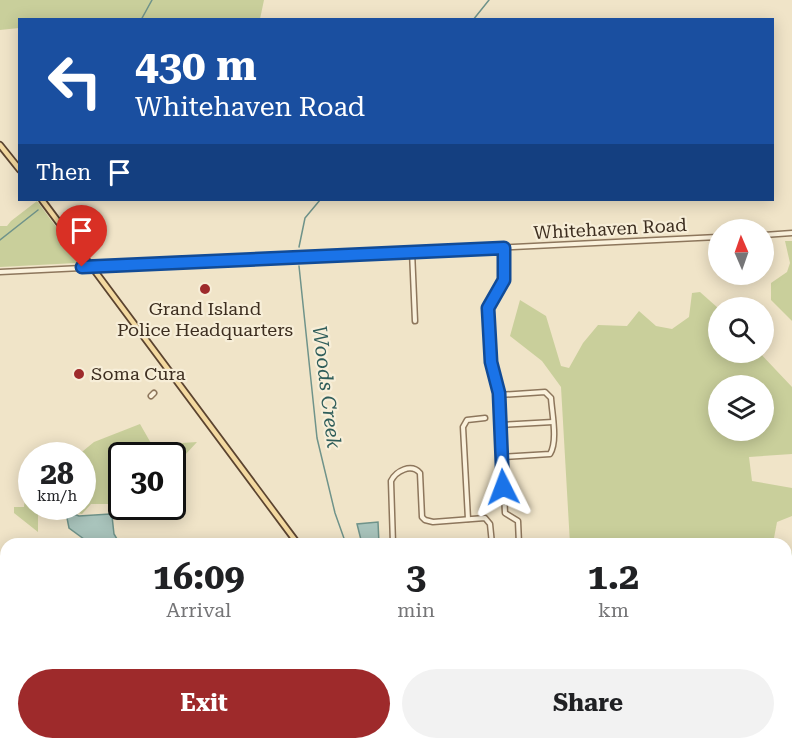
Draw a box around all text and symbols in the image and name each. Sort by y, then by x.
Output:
text: 430 m [135,41,257,90]
icon: left [36,42,114,120]
text: Whitehaven Road [135,91,365,123]
icon: arrive [103,156,136,189]
text: Then [36,160,91,185]
pin [56,205,107,267]
icon: arrive [65,214,98,247]
street label: Whitehaven Road [533,214,688,243]
north arrow [708,219,774,285]
map controls [708,219,774,441]
marker: Grand Island Police Headquarters [198,282,212,296]
button: search [708,297,774,363]
place label: Grand Island Police Headquarters [117,298,293,340]
water label: Woods Creek [308,324,346,450]
place label: Soma Cura [91,363,186,384]
marker: Soma Cura [72,367,86,381]
button: layers [708,375,774,441]
speed limit sign: 30 [108,442,186,520]
position arrow [471,455,535,519]
text: 28 [40,456,74,491]
text: km/h [37,487,77,505]
text: 16:09 [153,556,245,598]
text: 3 [406,556,426,598]
text: 1.2 [588,556,639,598]
text: Arrival [166,598,231,622]
text: min [397,598,435,622]
text: km [598,598,629,622]
button: Exit [18,669,390,738]
button: Share [402,669,774,738]

